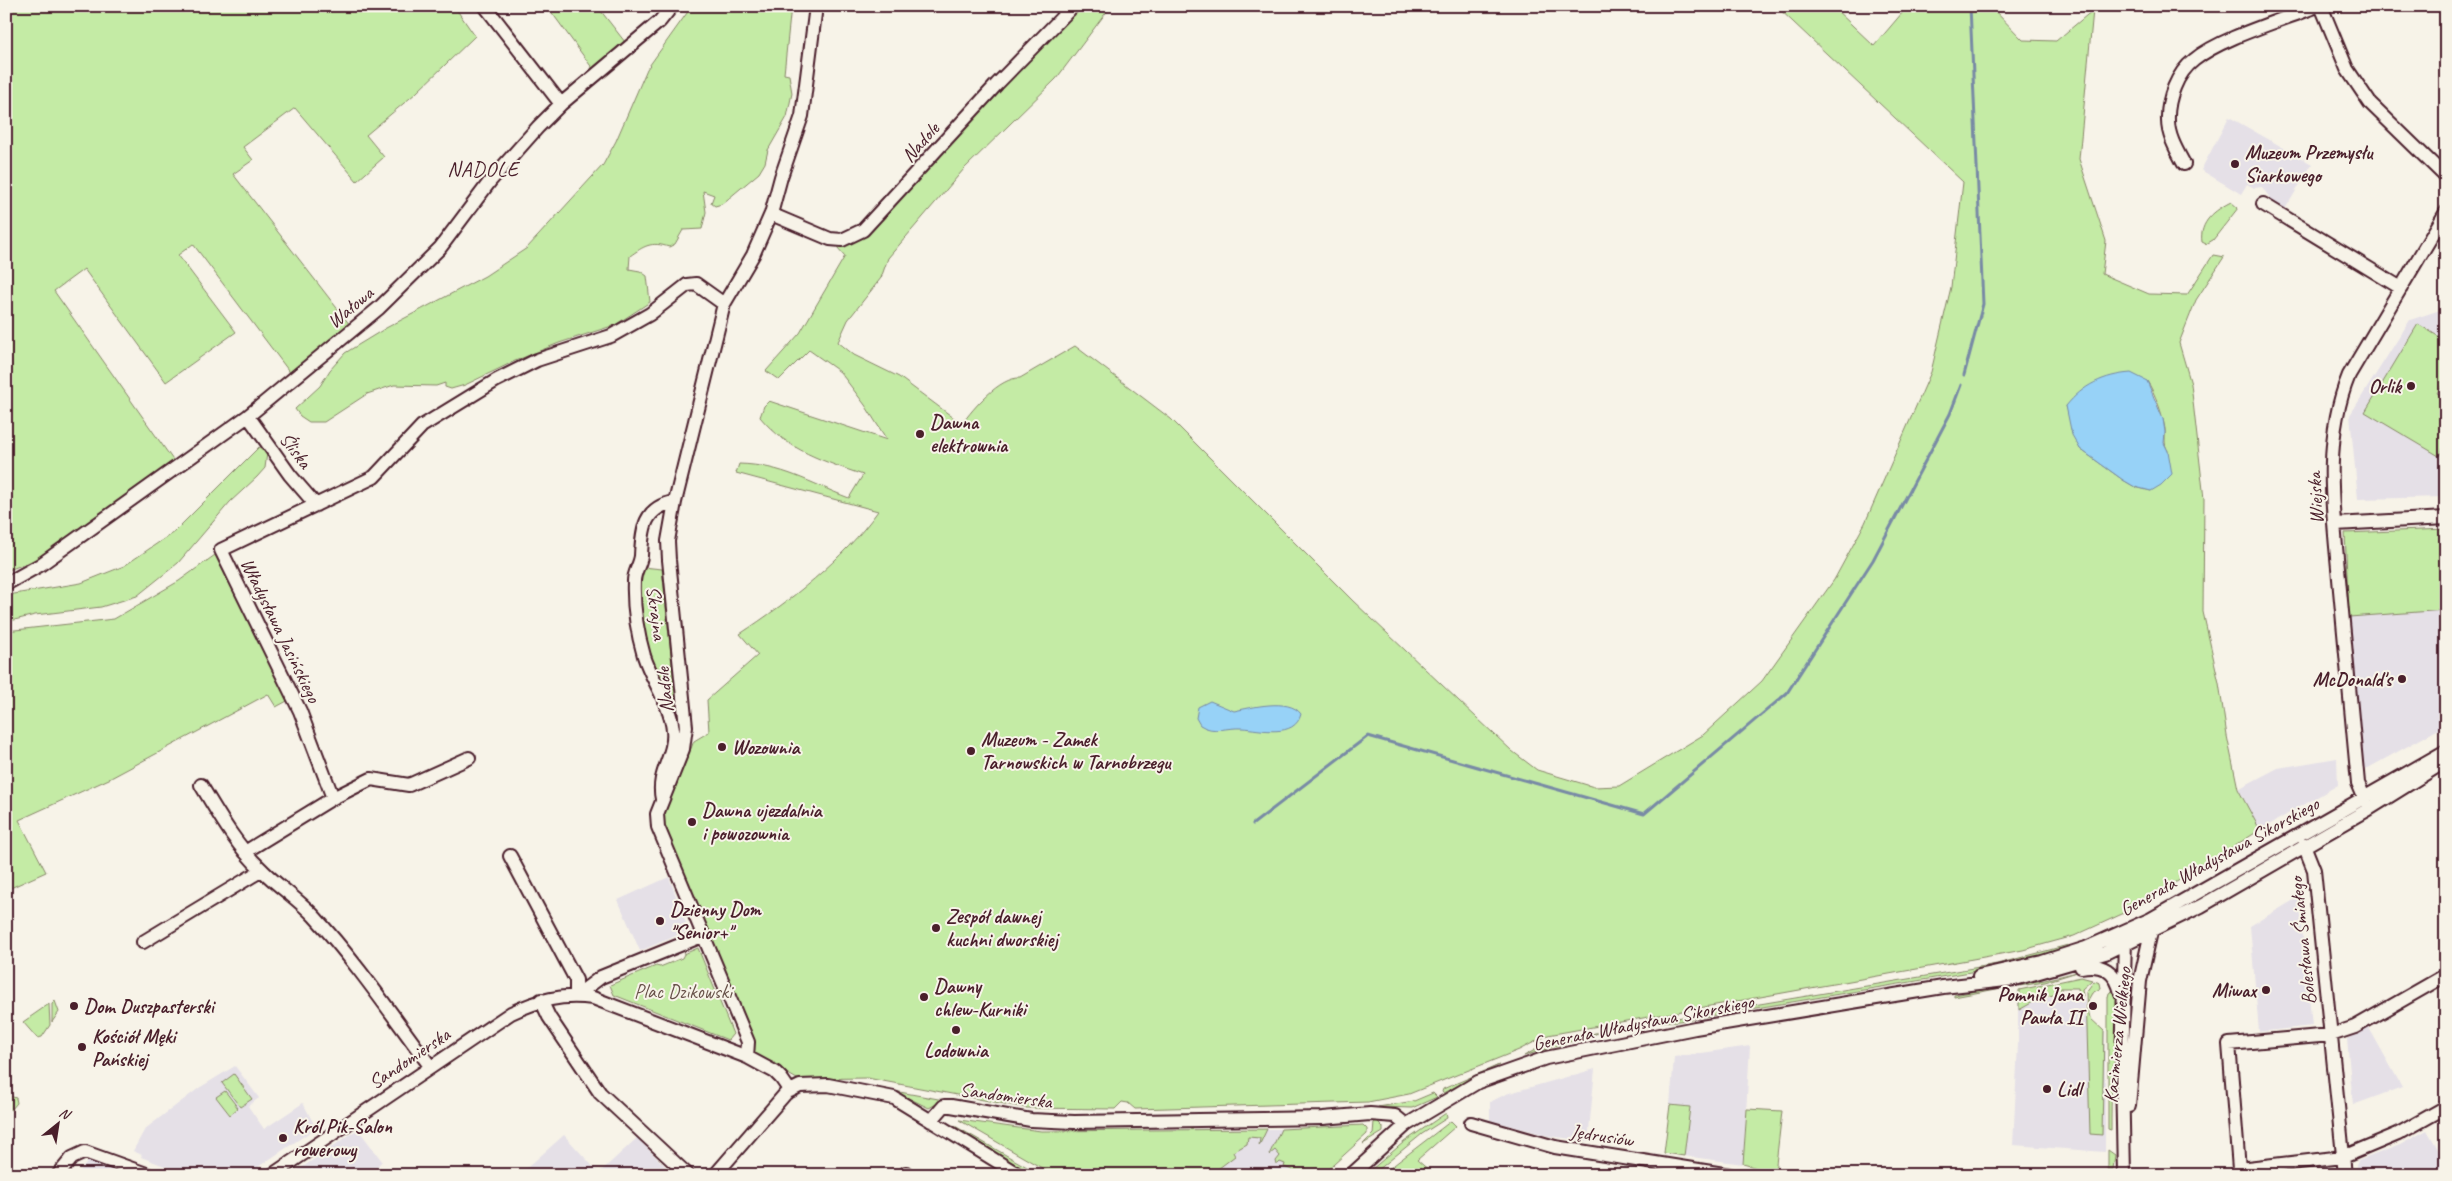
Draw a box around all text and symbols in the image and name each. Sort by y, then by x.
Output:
street label: Nadole [896,116,946,168]
place label: Muzeum Przemysłu Siarkowego [2245,140,2374,188]
district label: NADOLE [447,156,521,182]
marker: Muzeum Przemysłu Siarkowego [2229,158,2241,170]
street label: Wałowa [322,280,380,334]
place label: Orlik [2369,374,2403,399]
marker: Orlik [2405,380,2417,392]
place label: Dawna elektrownia [930,410,1009,458]
street label: Śliska [274,427,319,475]
marker: Dawna elektrownia [914,428,926,440]
street label: Wiejska [2302,470,2329,524]
street label: Władysława Jasińskiego [235,554,327,707]
street label: Skrajna [641,585,672,643]
street label: Nadole [650,665,679,714]
place label: McDonald's [2313,667,2394,692]
marker: McDonald's [2396,673,2408,685]
place label: Muzeum - Zamek Tarnowskich w Tarnobrzegu [981,727,1172,775]
place label: Wozownia [732,735,802,760]
marker: Wozownia [716,741,728,753]
marker: Muzeum - Zamek Tarnowskich w Tarnobrzegu [965,745,977,757]
street label: Generała Władysława Sikorskiego [2115,791,2324,922]
place label: Dawna ujezdalnia i powozownia [702,798,824,846]
marker: Dawna ujezdalnia i powozownia [686,816,698,828]
street label: Bolesława Śmiałego [2283,874,2322,1006]
place label: Dzienny Dom "Senior+" [670,897,762,945]
place label: Zespół dawnej kuchni dworskiej [946,904,1060,952]
marker: Dzienny Dom "Senior+" [654,915,666,927]
marker: Zespół dawnej kuchni dworskiej [930,922,942,934]
street label: Kazimierza Wielkiego [2098,965,2137,1104]
place label: Dawny chlew-Kurniki [934,974,1029,1022]
place label: Miwax [2212,978,2258,1003]
park label: Plac Dzikowski [634,979,734,1004]
place label: Pomnik Jana Pawła II [1997,982,2087,1030]
marker: Miwax [2260,984,2272,996]
street label: Generała Władysława Sikorskiego [1531,989,1756,1056]
marker: Dawny chlew-Kurniki [918,991,930,1003]
place label: Dom Duszpasterski [84,994,217,1019]
marker: Dom Duszpasterski [68,1000,80,1012]
marker: Pomnik Jana Pawła II [2087,1000,2099,1012]
street label: Sandomierska [364,1021,456,1095]
place label: Kościół Męki Pańskiej [92,1024,179,1072]
marker: Lodownia [950,1024,962,1036]
place label: Lodownia [924,1038,990,1063]
marker: Kościół Męki Pańskiej [76,1041,88,1053]
street label: Sandomierska [958,1077,1056,1115]
place label: Lidl [2057,1077,2085,1102]
marker: Lidl [2041,1083,2053,1095]
north arrow [32,1098,82,1148]
text: N [56,1104,74,1124]
place label: Król Pik-Salon rowerowy [293,1114,393,1163]
street label: Jędrusiów [1568,1118,1637,1153]
marker: Król Pik-Salon rowerowy [277,1132,289,1144]

